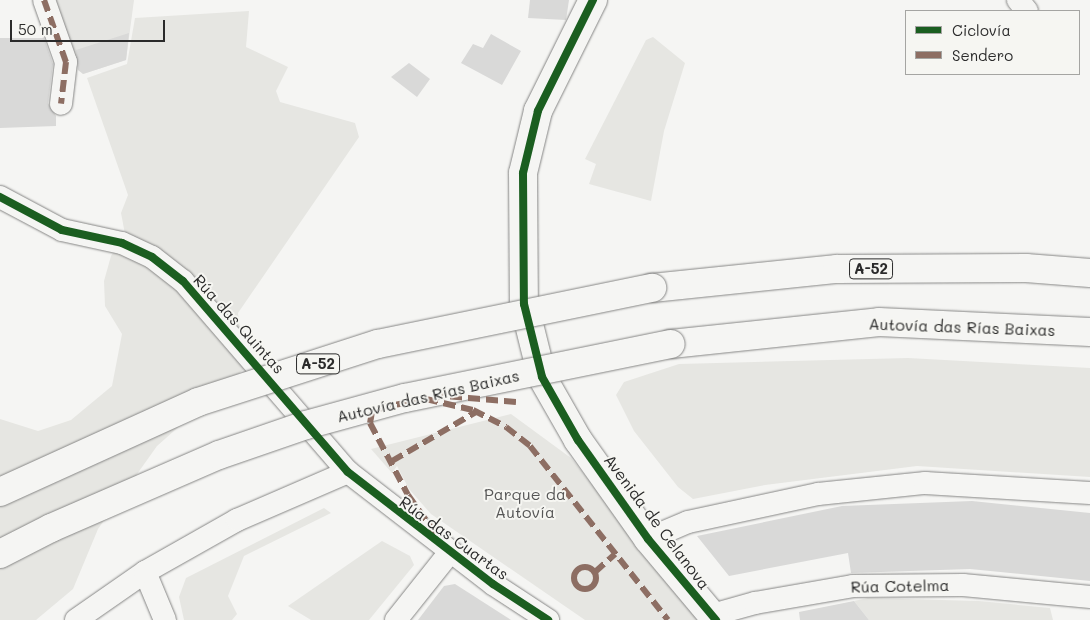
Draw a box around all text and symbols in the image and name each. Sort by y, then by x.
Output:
scale bar [12,10,168,42]
legend [905,10,1080,75]
text: 50 m [18,19,53,39]
text: Ciclovía [952,20,1011,40]
text: Sendero [952,45,1013,65]
road number: A-52 [848,256,894,282]
street label: Rúa das Quintas [189,270,289,378]
street label: Autovía das Rías Baixas [868,314,1056,340]
road number: A-52 [296,352,340,376]
street label: Autovía das Rías Baixas [335,366,521,426]
street label: Avenida de Celanova [600,451,714,593]
park label: Parque da Autovía [484,484,566,522]
street label: Rúa das Cuartas [396,492,512,584]
street label: Rúa Cotelma [850,576,950,596]

